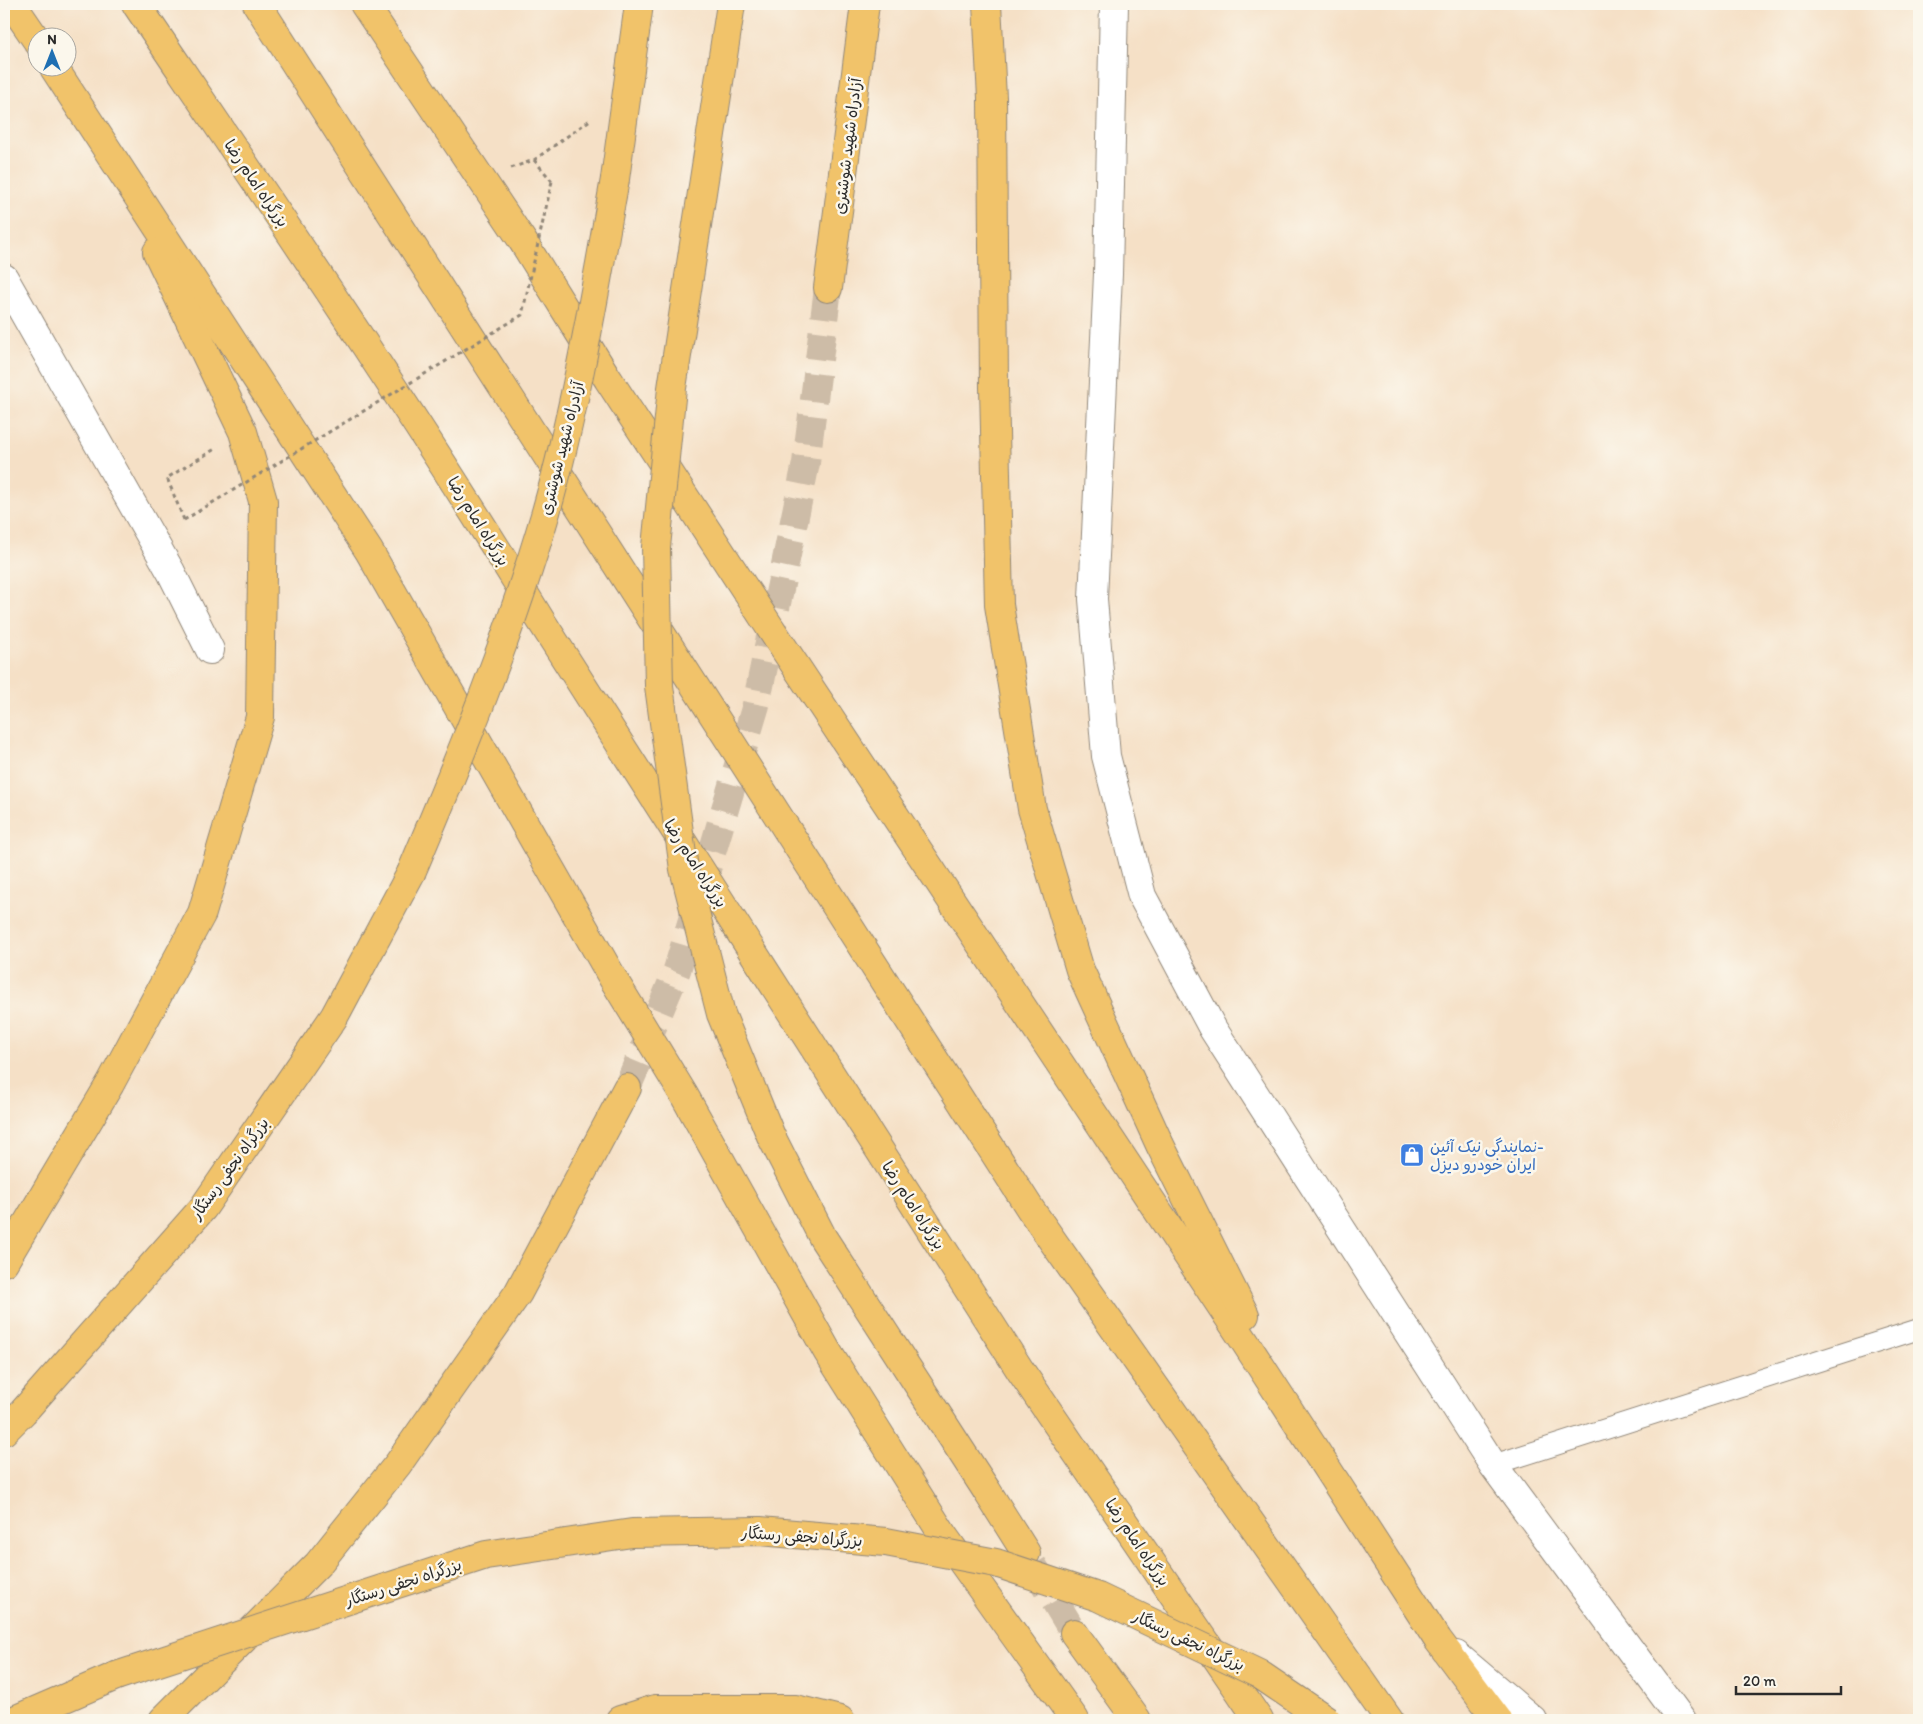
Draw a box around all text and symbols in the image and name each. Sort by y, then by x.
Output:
north arrow [28,28,78,78]
text: N [47,31,57,48]
street label: آزادراه شهید شوشتری [830,76,866,215]
street label: بزرگراه امام رضا [218,136,293,232]
street label: آزادراه شهید شوشتری [536,378,589,517]
street label: بزرگراه امام رضا [441,473,514,571]
street label: بزرگراه امام رضا [657,815,731,913]
street label: بزرگراه نجفی رستگار [185,1114,274,1224]
place label: نمایندگی نیک آئین- ایران خودرو دیزل [1430,1137,1544,1175]
shop icon: نمایندگی نیک آئین- ایران خودرو دیزل [1399,1142,1425,1168]
street label: بزرگراه امام رضا [875,1157,949,1255]
street label: بزرگراه امام رضا [1099,1495,1174,1591]
street label: بزرگراه نجفی رستگار [740,1523,863,1551]
street label: بزرگراه نجفی رستگار [342,1555,464,1612]
street label: بزرگراه نجفی رستگار [1128,1606,1248,1676]
scale bar [1736,1664,1840,1696]
text: 20 m [1743,1672,1777,1690]

